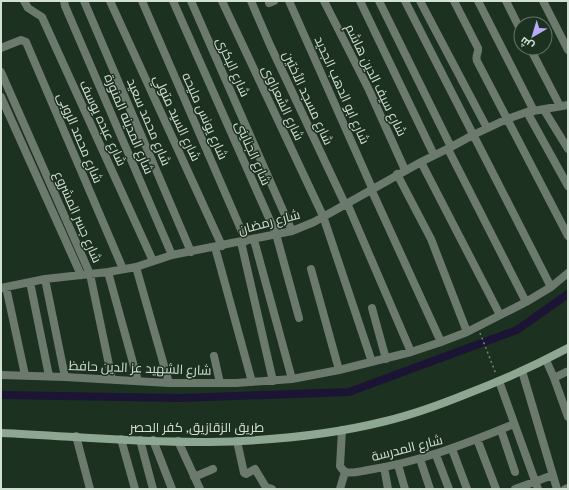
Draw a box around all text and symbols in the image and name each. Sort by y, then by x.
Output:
north arrow [513,16,553,56]
street label: شارع سيف الدين هاشم [340,21,410,139]
street label: شارع ابو الدهب الجديد [311,34,373,147]
text: ش [518,34,537,53]
street label: شارع البكرى [212,35,253,99]
street label: شارع مسجد الأختين [279,49,336,148]
street label: شارع الشعراوى [258,63,307,143]
street label: شارع يونس مليحه [178,70,231,162]
street label: شارع المدينه المنورة [100,72,157,177]
street label: شارع السيد متولي [148,72,204,165]
street label: شارع محمد سعيد [123,76,174,168]
street label: شارع عبده يوسف [76,78,129,169]
street label: شارع محمد الروبى [53,91,106,186]
street label: شارع الجناينى [231,119,274,188]
street label: شارع جسر المشروع [50,169,105,265]
street label: شارع رمضان [236,207,302,238]
street label: شارع الشهيد عز الدين حافظ [68,358,212,379]
street label: طريق الزقازيق, كفر الحصر [129,420,264,435]
street label: شارع المدرسة [370,432,444,465]

